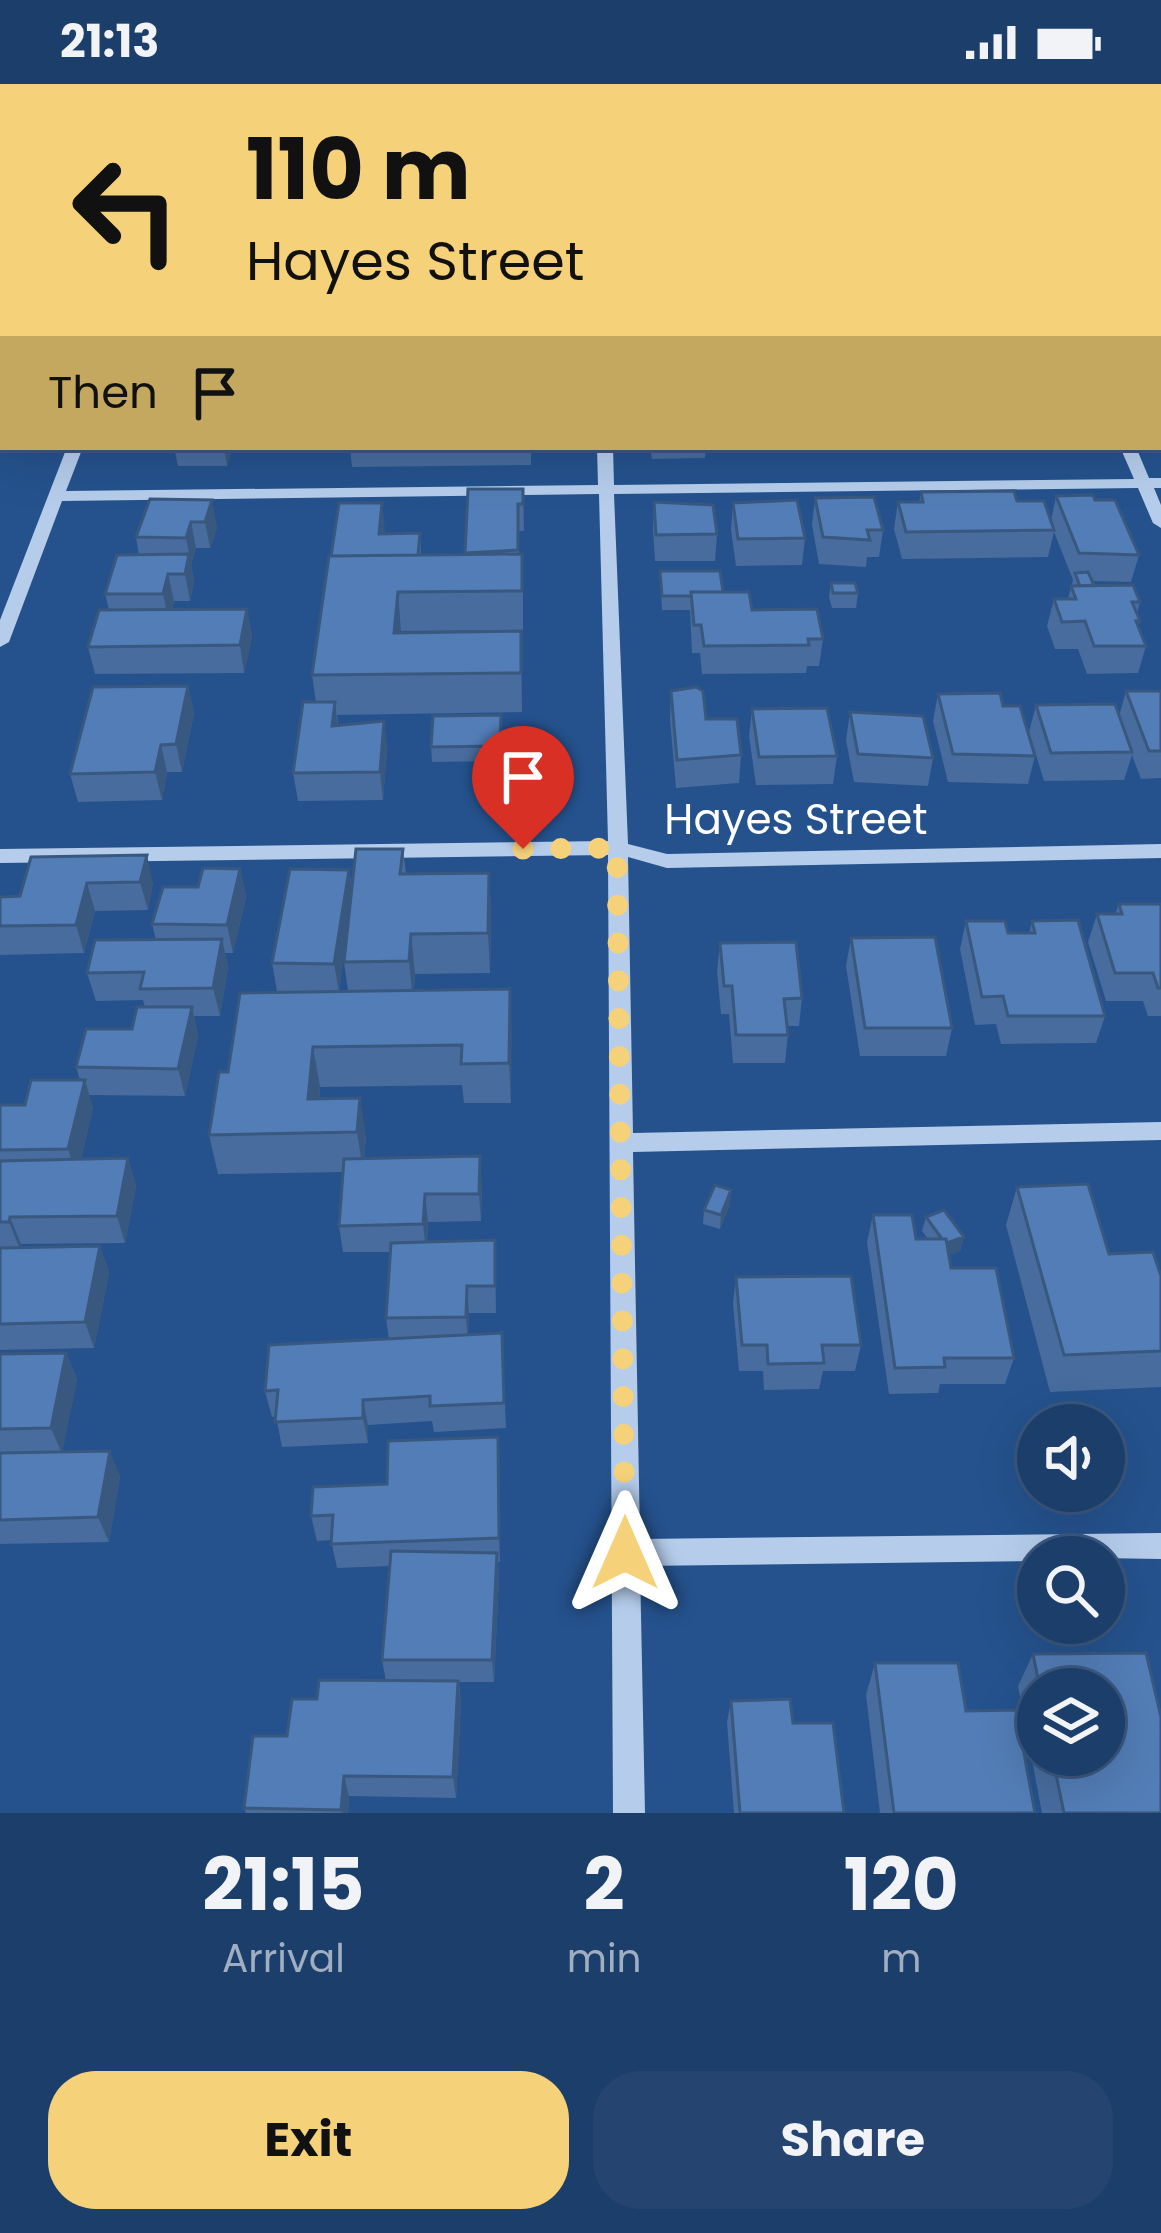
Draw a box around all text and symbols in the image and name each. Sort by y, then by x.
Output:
text: 21:13 [60,10,160,73]
text: 110 m [246,111,471,228]
icon: left [48,132,204,288]
text: Hayes Street [246,223,584,299]
icon: arrive [182,360,248,426]
text: Then [48,361,158,424]
pin [472,726,574,849]
icon: arrive [490,744,556,810]
street label: Hayes Street [664,790,928,849]
map controls [1017,1404,1125,1776]
button: sound [1017,1404,1125,1512]
position arrow [562,1490,688,1616]
button: search [1017,1536,1125,1644]
button: layers [1017,1668,1125,1776]
text: 21:15 [202,1834,365,1935]
text: 2 [584,1834,625,1935]
text: 120 [844,1834,959,1935]
text: Arrival [222,1931,345,1986]
text: min [567,1931,642,1986]
text: m [881,1931,921,1986]
button: Exit [48,2071,569,2209]
button: Share [593,2071,1113,2209]

